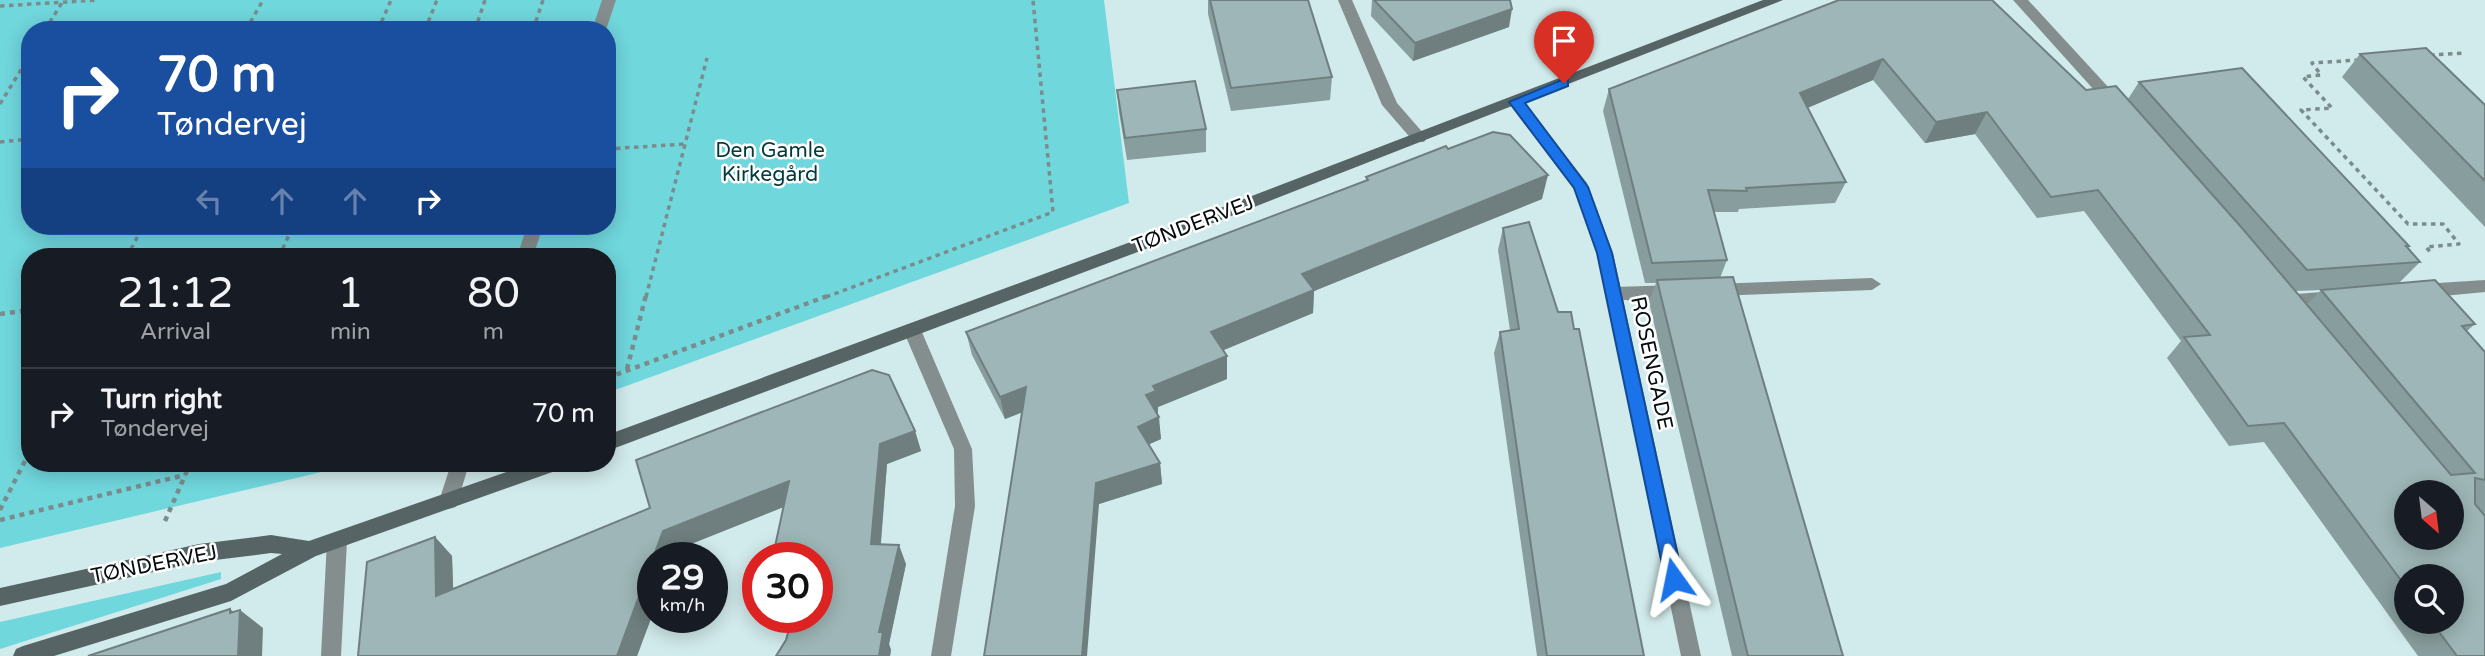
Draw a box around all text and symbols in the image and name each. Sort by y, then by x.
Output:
pin [1534,11,1594,83]
icon: arrive [1545,22,1583,60]
text: 70 m [157,46,276,105]
icon: right [42,49,133,140]
text: Tøndervej [157,106,307,144]
park label: Den Gamle Kirkegård [715,138,825,187]
icon: left [190,182,228,220]
icon: ahead [263,182,301,220]
icon: ahead [336,182,374,220]
icon: right [409,182,447,220]
street label: TØNDERVEJ [1129,190,1257,259]
text: 21:12 [117,268,234,319]
text: 1 [337,268,364,319]
text: 80 [467,268,520,319]
street label: ROSENGADE [1625,294,1678,432]
text: Arrival [140,318,211,346]
text: min [330,318,371,346]
text: m [483,318,504,346]
text: Turn right [101,384,222,415]
icon: right [42,395,80,433]
text: 70 m [532,398,595,429]
text: Tøndervej [101,415,209,443]
north arrow [2394,480,2464,550]
map controls [2394,480,2464,634]
street label: TØNDERVEJ [89,540,219,589]
speed limit sign: 30 [742,542,833,633]
position arrow [1637,542,1711,616]
text: 29 [661,557,704,599]
button: search [2394,564,2464,634]
text: km/h [660,594,705,616]

